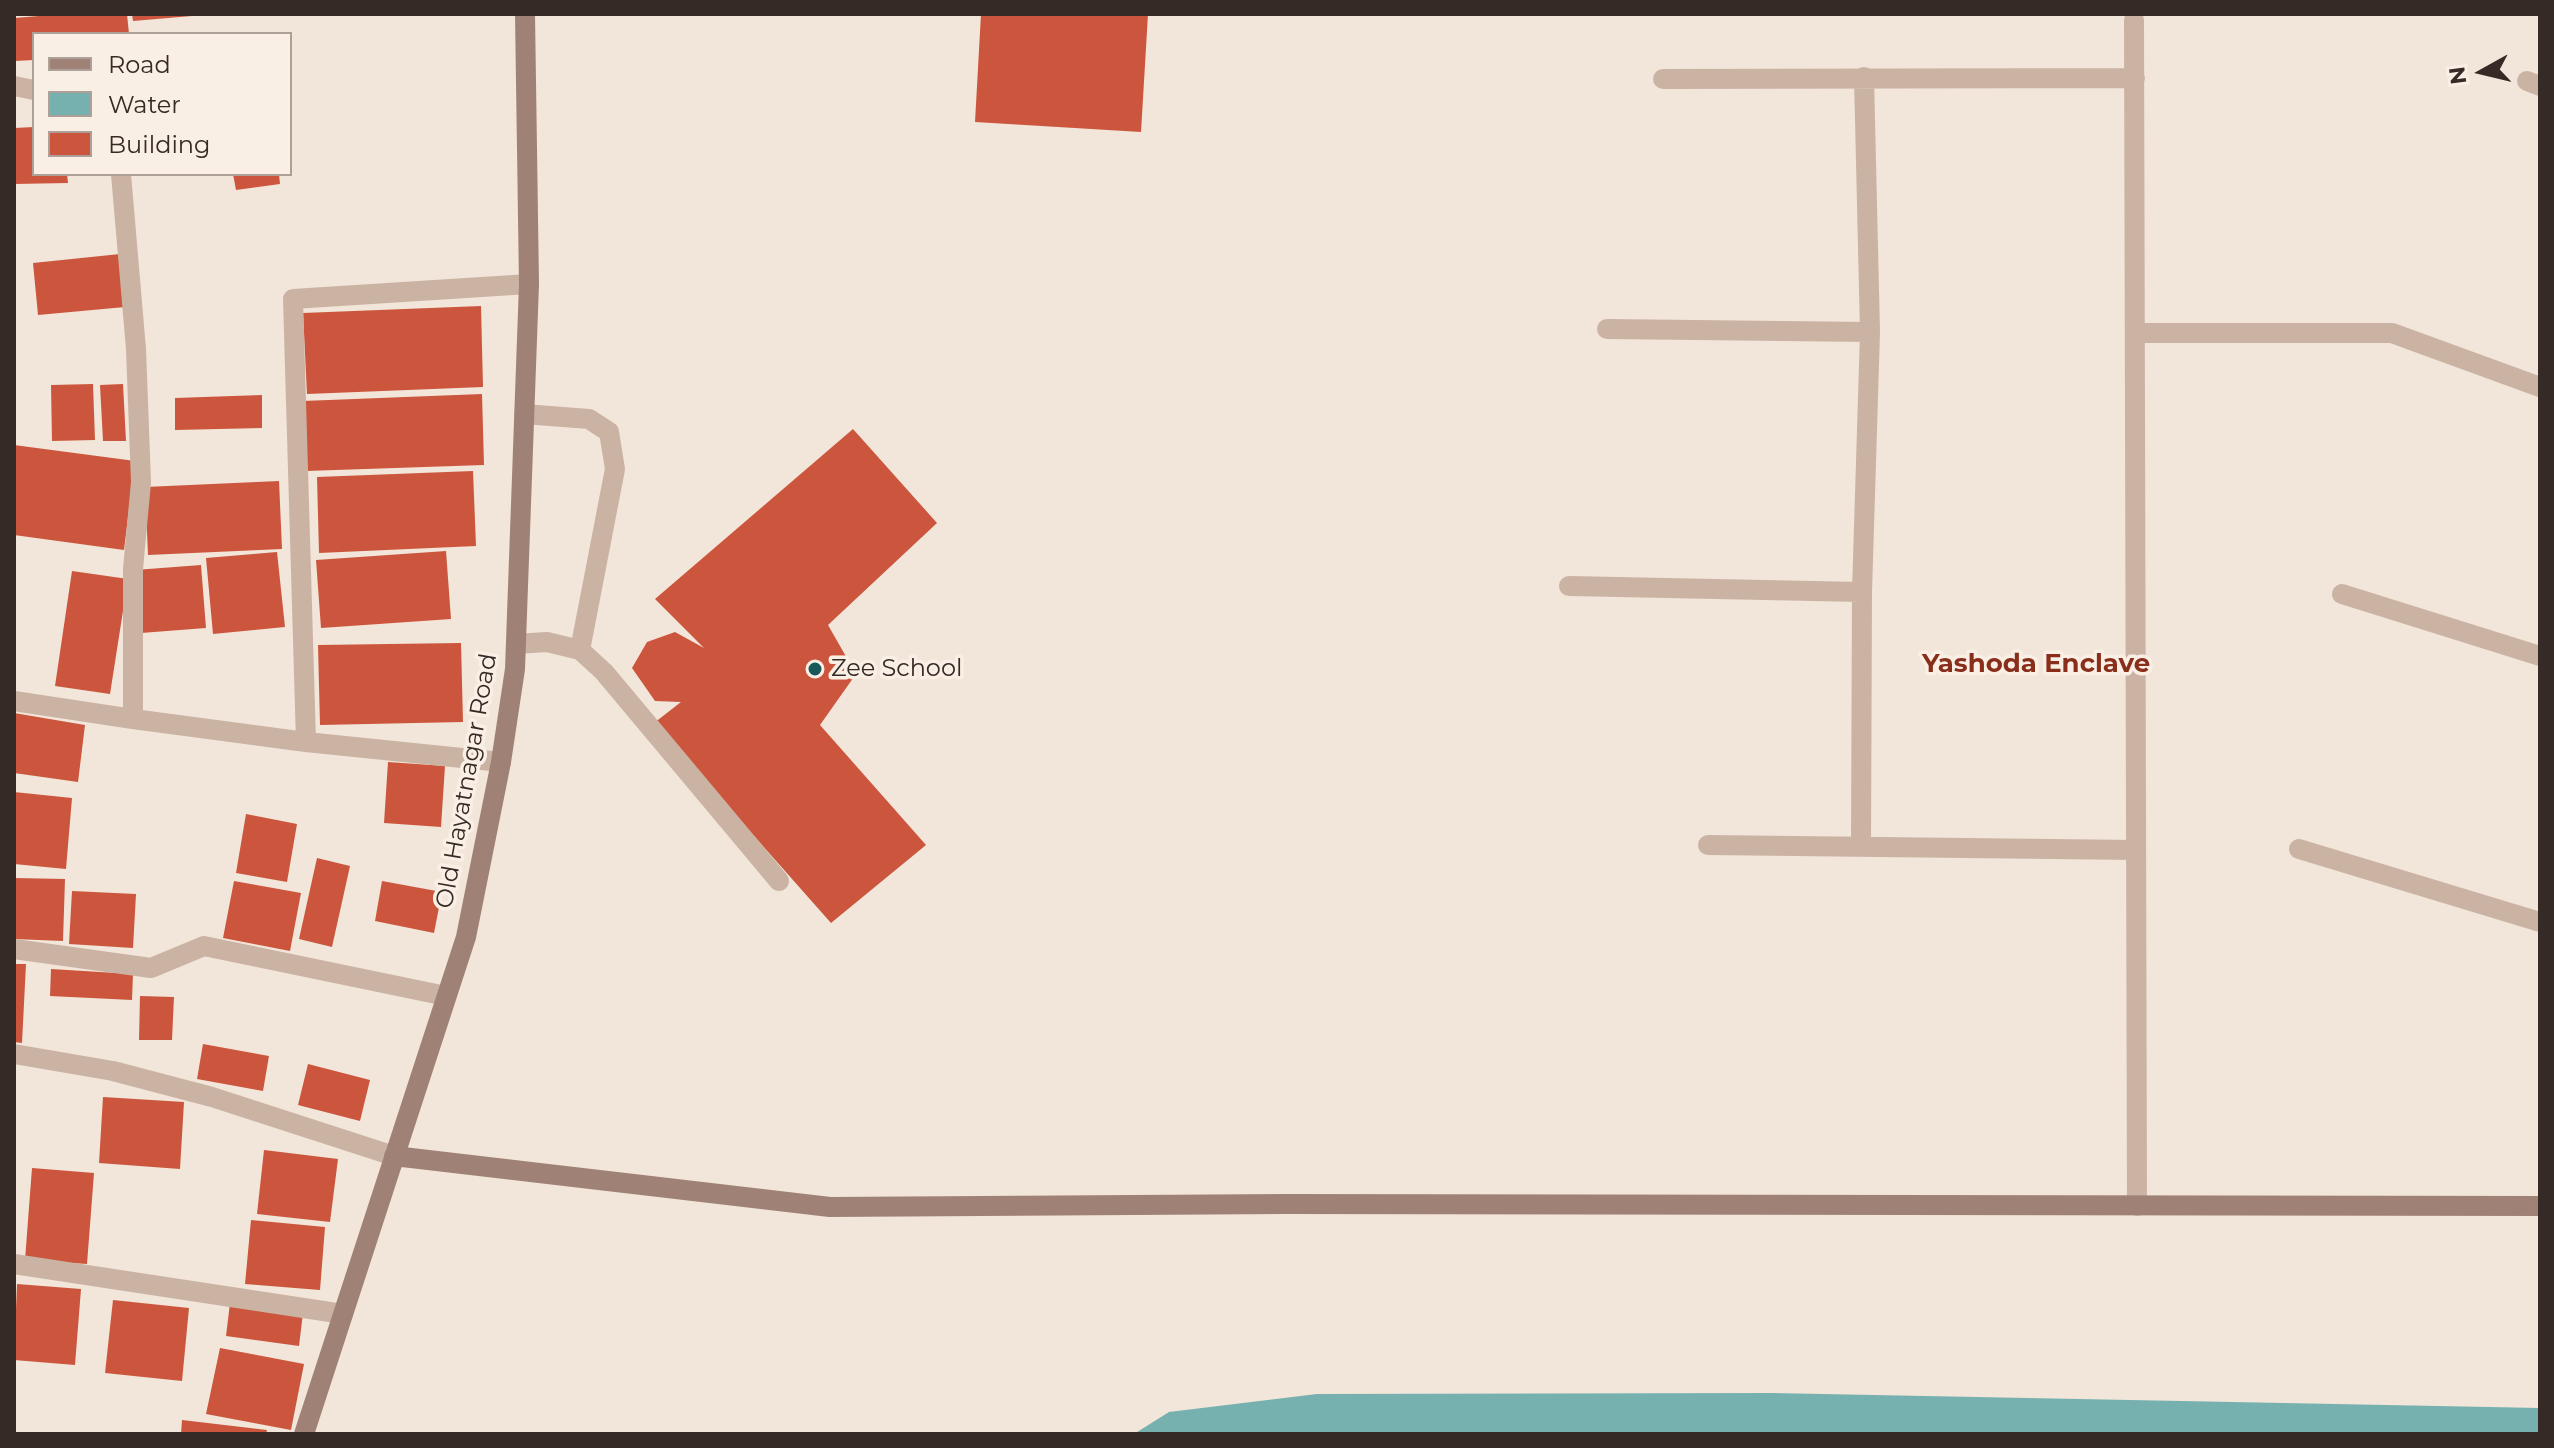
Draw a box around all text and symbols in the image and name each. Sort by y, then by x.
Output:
legend [32,32,292,176]
north arrow [2442,32,2522,112]
text: Road [108,50,171,79]
text: N [2443,65,2472,86]
text: Water [108,90,181,119]
text: Building [108,130,211,159]
district label: Yashoda Enclave [1922,648,2150,680]
street label: Old Hayatnagar Road [430,651,504,911]
place label: Zee School [831,655,962,683]
marker: Zee School [806,660,824,678]

